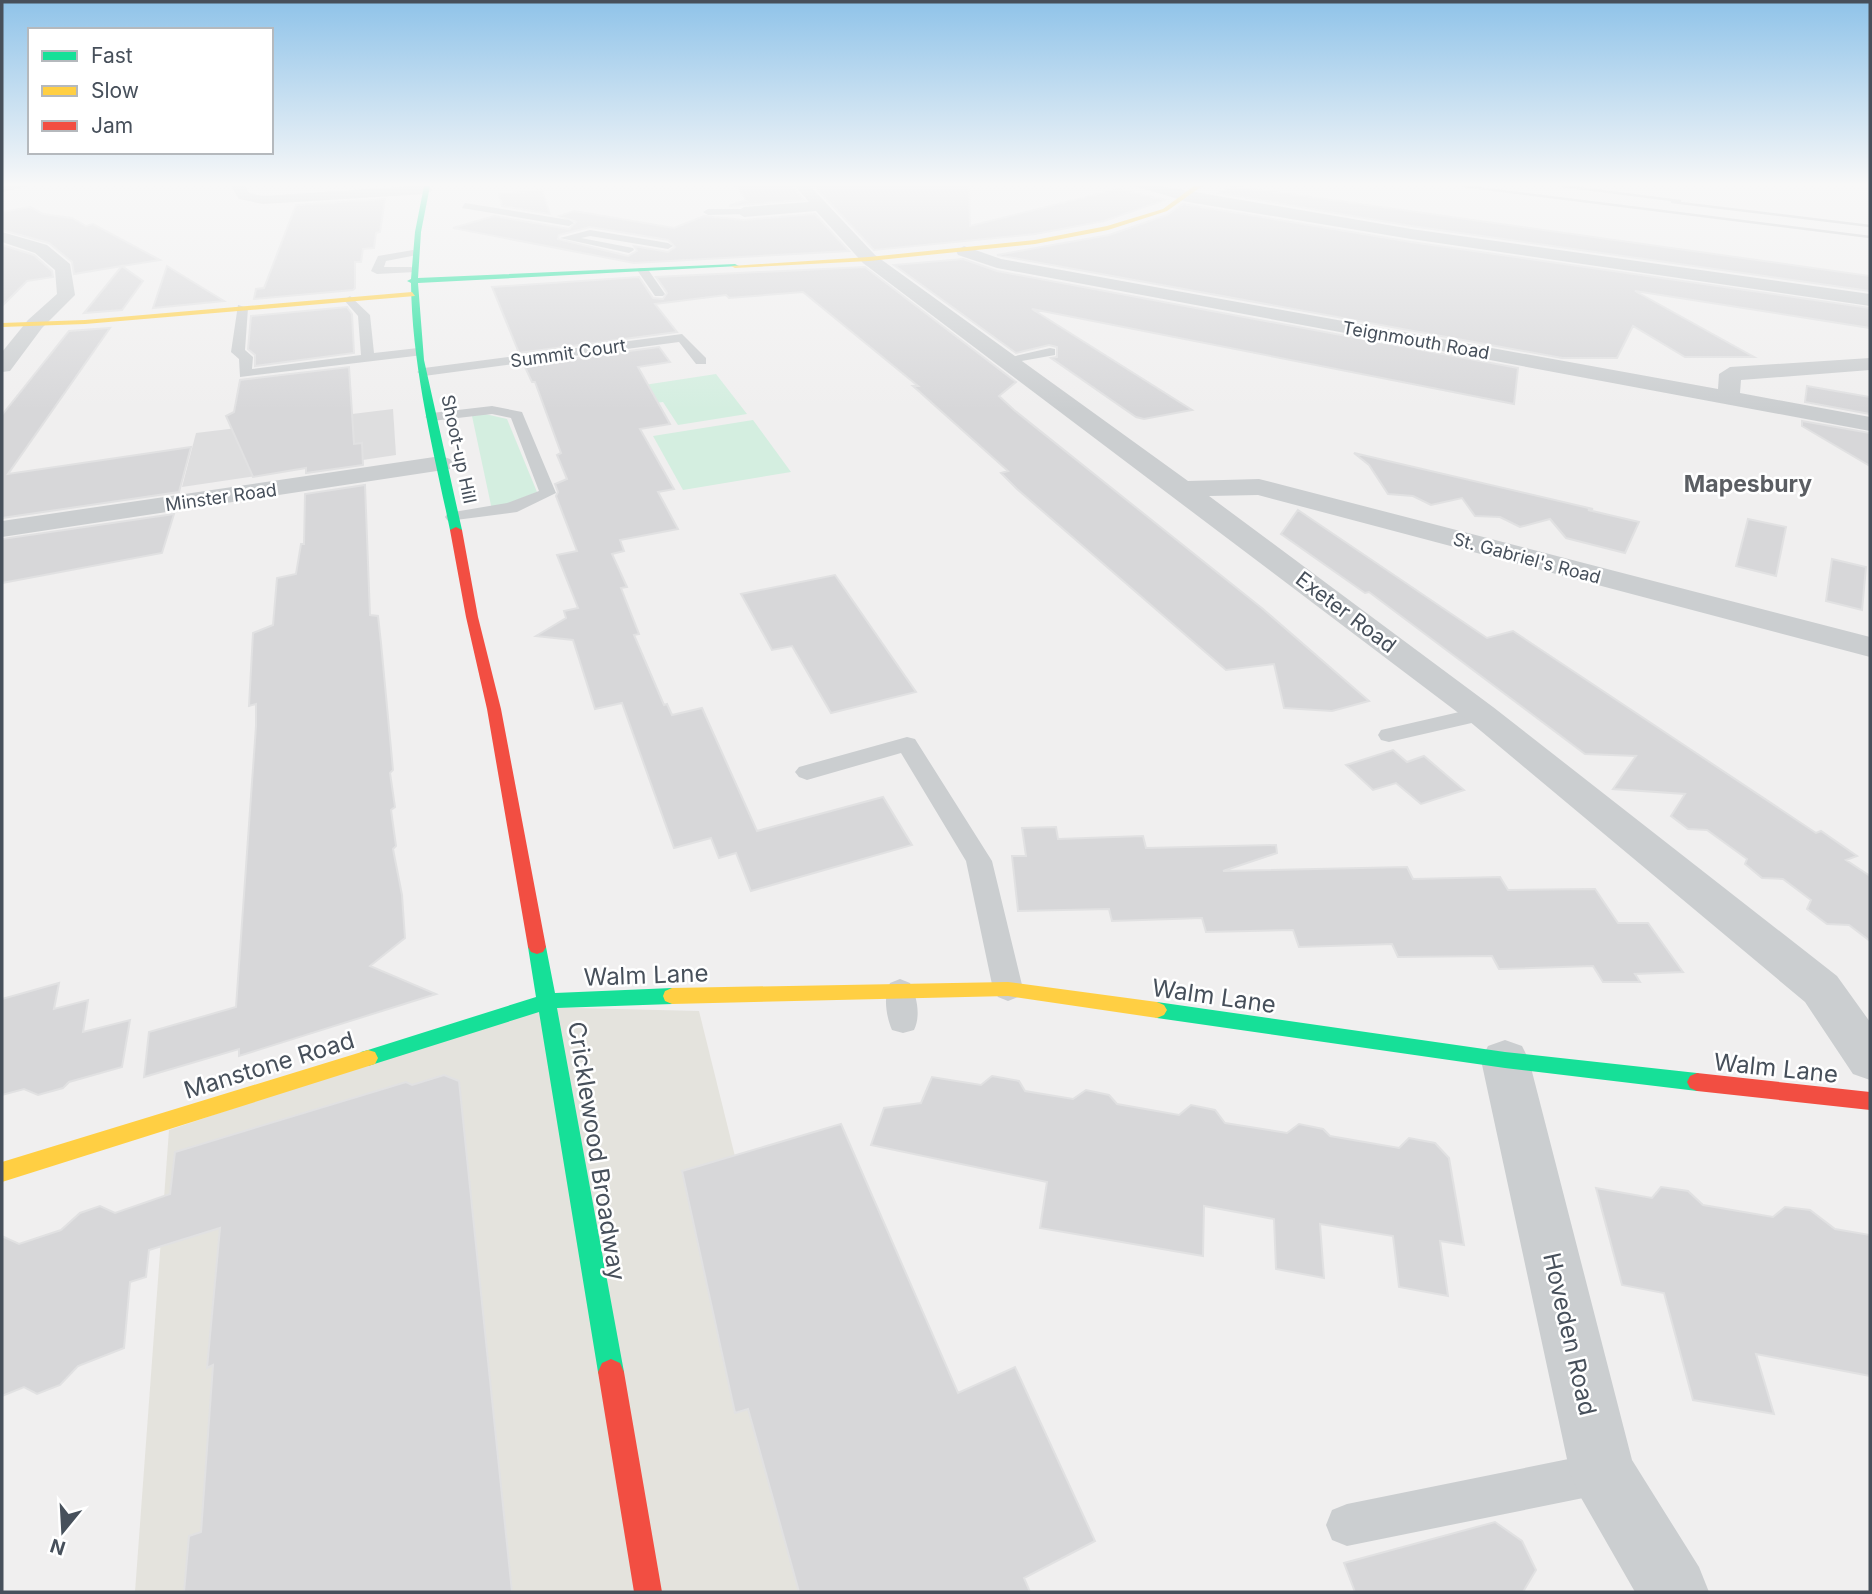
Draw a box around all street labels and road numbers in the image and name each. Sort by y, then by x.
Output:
street label: Teignmouth Road [1341,317,1491,363]
street label: Summit Court [509,334,627,372]
street label: Shoot-up Hill [437,393,481,505]
street label: Minster Road [164,479,278,515]
street label: St. Gabriel's Road [1451,528,1603,588]
street label: Exeter Road [1291,566,1401,658]
street label: Walm Lane [583,958,709,992]
street label: Walm Lane [1150,973,1278,1019]
street label: Cricklewood Broadway [562,1019,632,1283]
street label: Manstone Road [180,1025,358,1105]
street label: Walm Lane [1712,1047,1840,1089]
street label: Hoveden Road [1537,1250,1603,1418]

